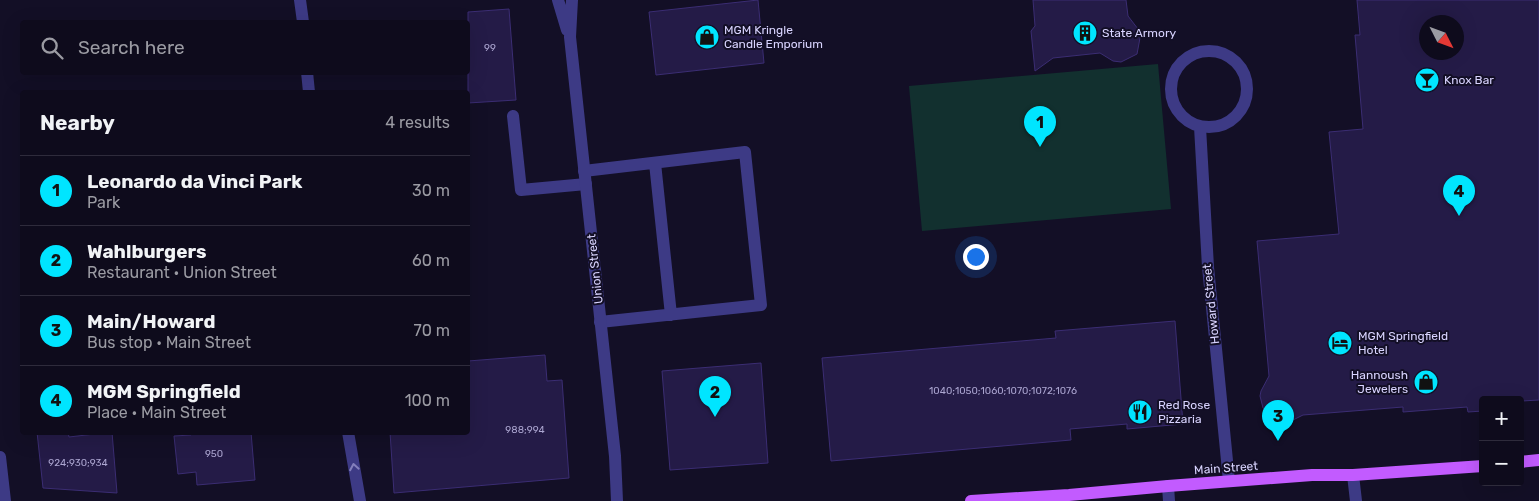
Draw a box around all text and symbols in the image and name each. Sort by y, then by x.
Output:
north arrow [1419,15,1464,60]
search box [20,20,470,75]
building icon: State Armory [1072,20,1098,46]
place label: MGM Kringle Candle Emporium [724,23,823,51]
shop icon: MGM Kringle Candle Emporium [694,24,720,50]
place label: State Armory [1102,26,1176,40]
icon: search [38,34,66,62]
text: Search here [78,36,185,59]
house number: 99 [484,42,496,54]
bar icon: Knox Bar [1414,67,1440,93]
place label: Knox Bar [1444,73,1494,87]
pin: 1 [1024,106,1056,147]
text: Nearby [40,110,115,135]
text: 4 results [385,113,450,132]
text: Leonardo da Vinci Park [87,170,302,193]
pin: 4 [1443,175,1475,216]
text: 1 [52,181,60,200]
text: 30 m [412,181,450,200]
text: Park [87,193,120,212]
street label: Union Street [584,233,606,305]
text: Wahlburgers [87,240,207,263]
your location [963,244,989,270]
text: 2 [51,251,61,270]
text: 60 m [412,251,450,270]
text: Restaurant · Union Street [87,263,277,282]
street label: Howard Street [1200,263,1222,345]
text: Main/Howard [87,310,215,333]
text: 3 [51,321,61,340]
text: 70 m [413,321,450,340]
place label: MGM Springfield Hotel [1358,329,1448,357]
hotel icon: MGM Springfield Hotel [1327,330,1353,356]
text: Bus stop · Main Street [87,333,251,352]
place label: Hannoush Jewelers [1351,368,1408,396]
shop icon: Hannoush Jewelers [1413,369,1439,395]
pin: 2 [699,376,731,417]
text: MGM Springfield [87,380,241,403]
house number: 1040;1050;1060;1070;1072;1076 [929,385,1077,397]
text: 4 [51,391,61,410]
text: 100 m [405,391,450,410]
map controls [1479,396,1524,486]
button: + [1479,396,1524,441]
place label: Red Rose Pizzaria [1158,398,1210,426]
restaurant icon: Red Rose Pizzaria [1127,399,1153,425]
pin: 3 [1262,400,1294,441]
text: Place · Main Street [87,403,226,422]
house number: 988;994 [505,424,545,436]
button: − [1479,441,1524,486]
house number: 950 [205,448,223,460]
house number: 924;930;934 [48,457,108,469]
street label: Main Street [1194,459,1259,477]
one-way arrow [349,462,359,471]

